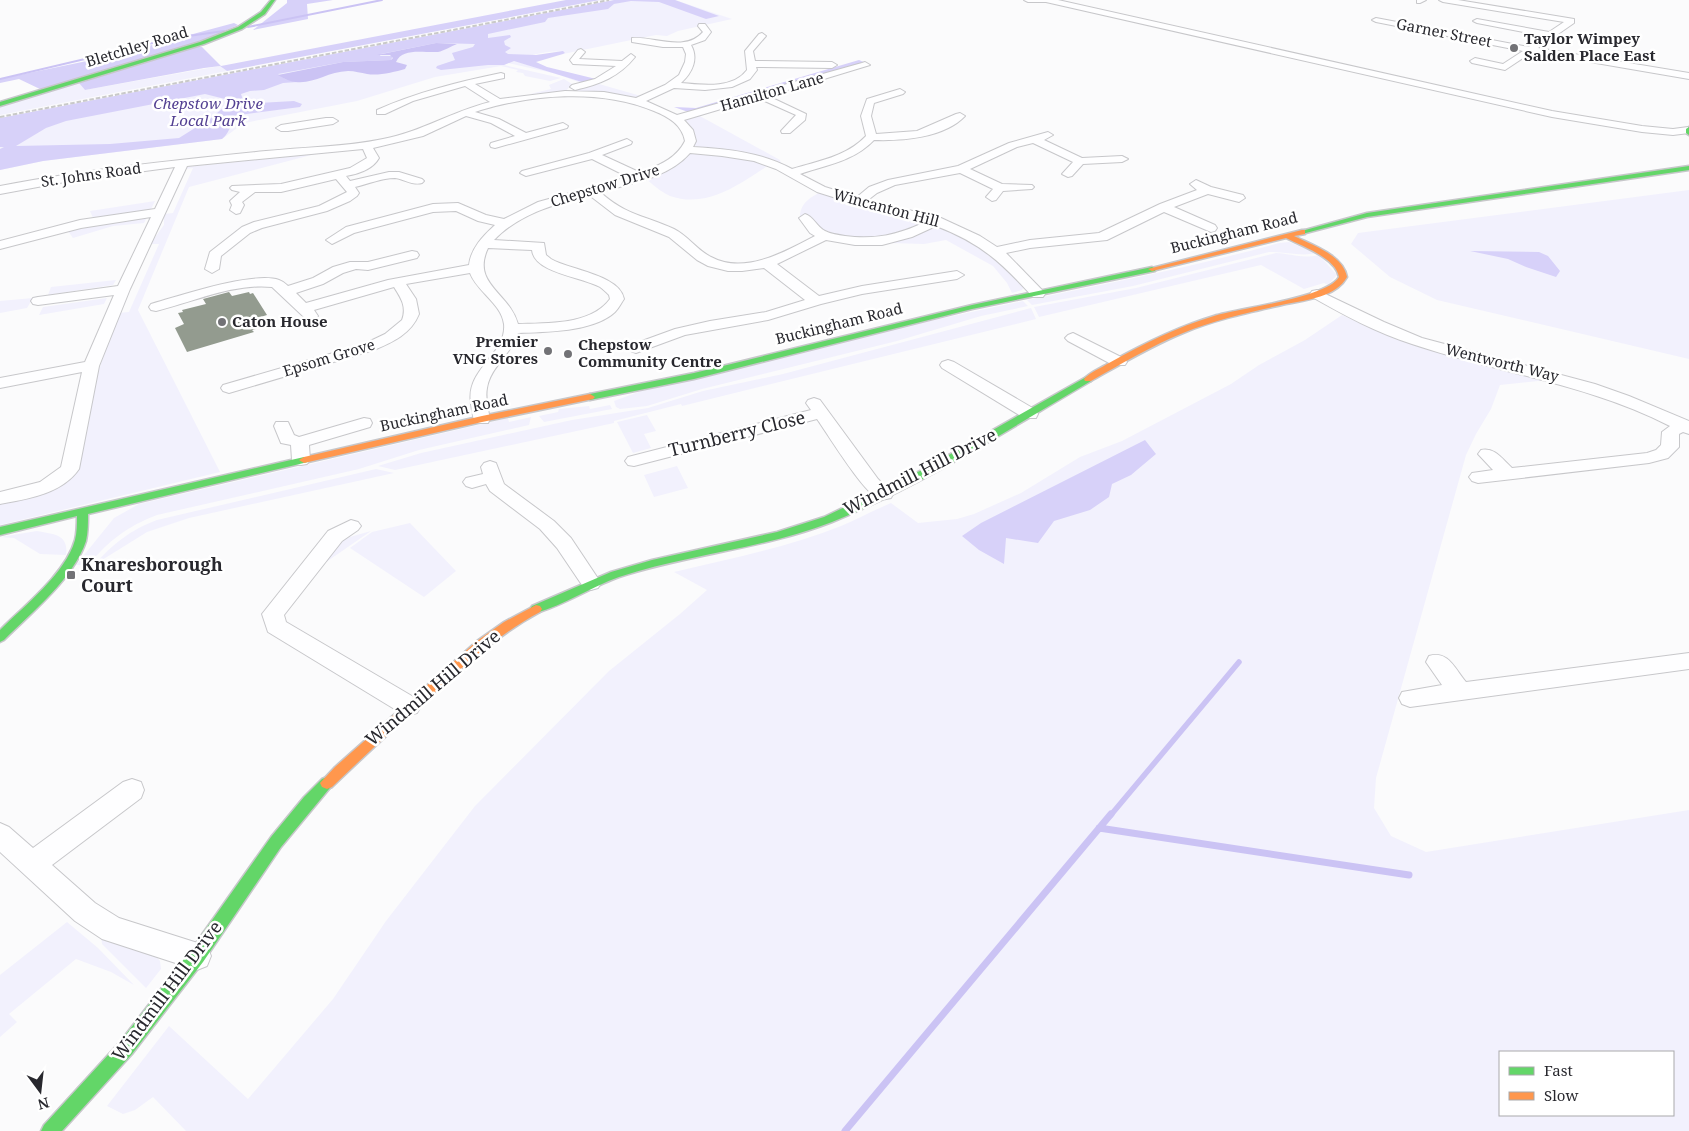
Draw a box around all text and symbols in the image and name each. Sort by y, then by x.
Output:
street label: Garner Street [1395,13,1494,51]
street label: Bletchley Road [83,21,190,71]
place label: Taylor Wimpey Salden Place East [1524,28,1656,65]
marker: Taylor Wimpey Salden Place East [1508,42,1520,54]
street label: Hamilton Lane [718,67,826,115]
park label: Chepstow Drive Local Park [153,93,263,130]
street label: St. Johns Road [39,157,142,191]
street label: Chepstow Drive [548,159,662,211]
street label: Wincanton Hill [831,183,942,231]
street label: Buckingham Road [1168,207,1299,257]
street label: Buckingham Road [773,298,904,348]
place label: Caton House [232,311,328,331]
marker: Caton House [216,316,228,328]
place label: Premier VNG Stores [453,331,538,368]
street label: Epsom Grove [280,334,377,381]
place label: Chepstow Community Centre [578,334,722,371]
street label: Wentworth Way [1443,338,1562,386]
marker: Premier VNG Stores [542,345,554,357]
marker: Chepstow Community Centre [562,348,574,360]
street label: Buckingham Road [378,389,510,435]
street label: Turnberry Close [666,404,807,462]
street label: Windmill Hill Drive [839,422,1000,520]
place label: Knaresborough Court [81,552,223,597]
marker: Knaresborough Court [65,569,77,581]
street label: Windmill Hill Drive [360,624,505,751]
street label: Windmill Hill Drive [106,916,227,1065]
legend [1499,1051,1674,1116]
text: Fast [1544,1060,1573,1080]
north arrow [15,1066,65,1116]
text: Slow [1544,1085,1578,1105]
text: N [36,1093,51,1115]

